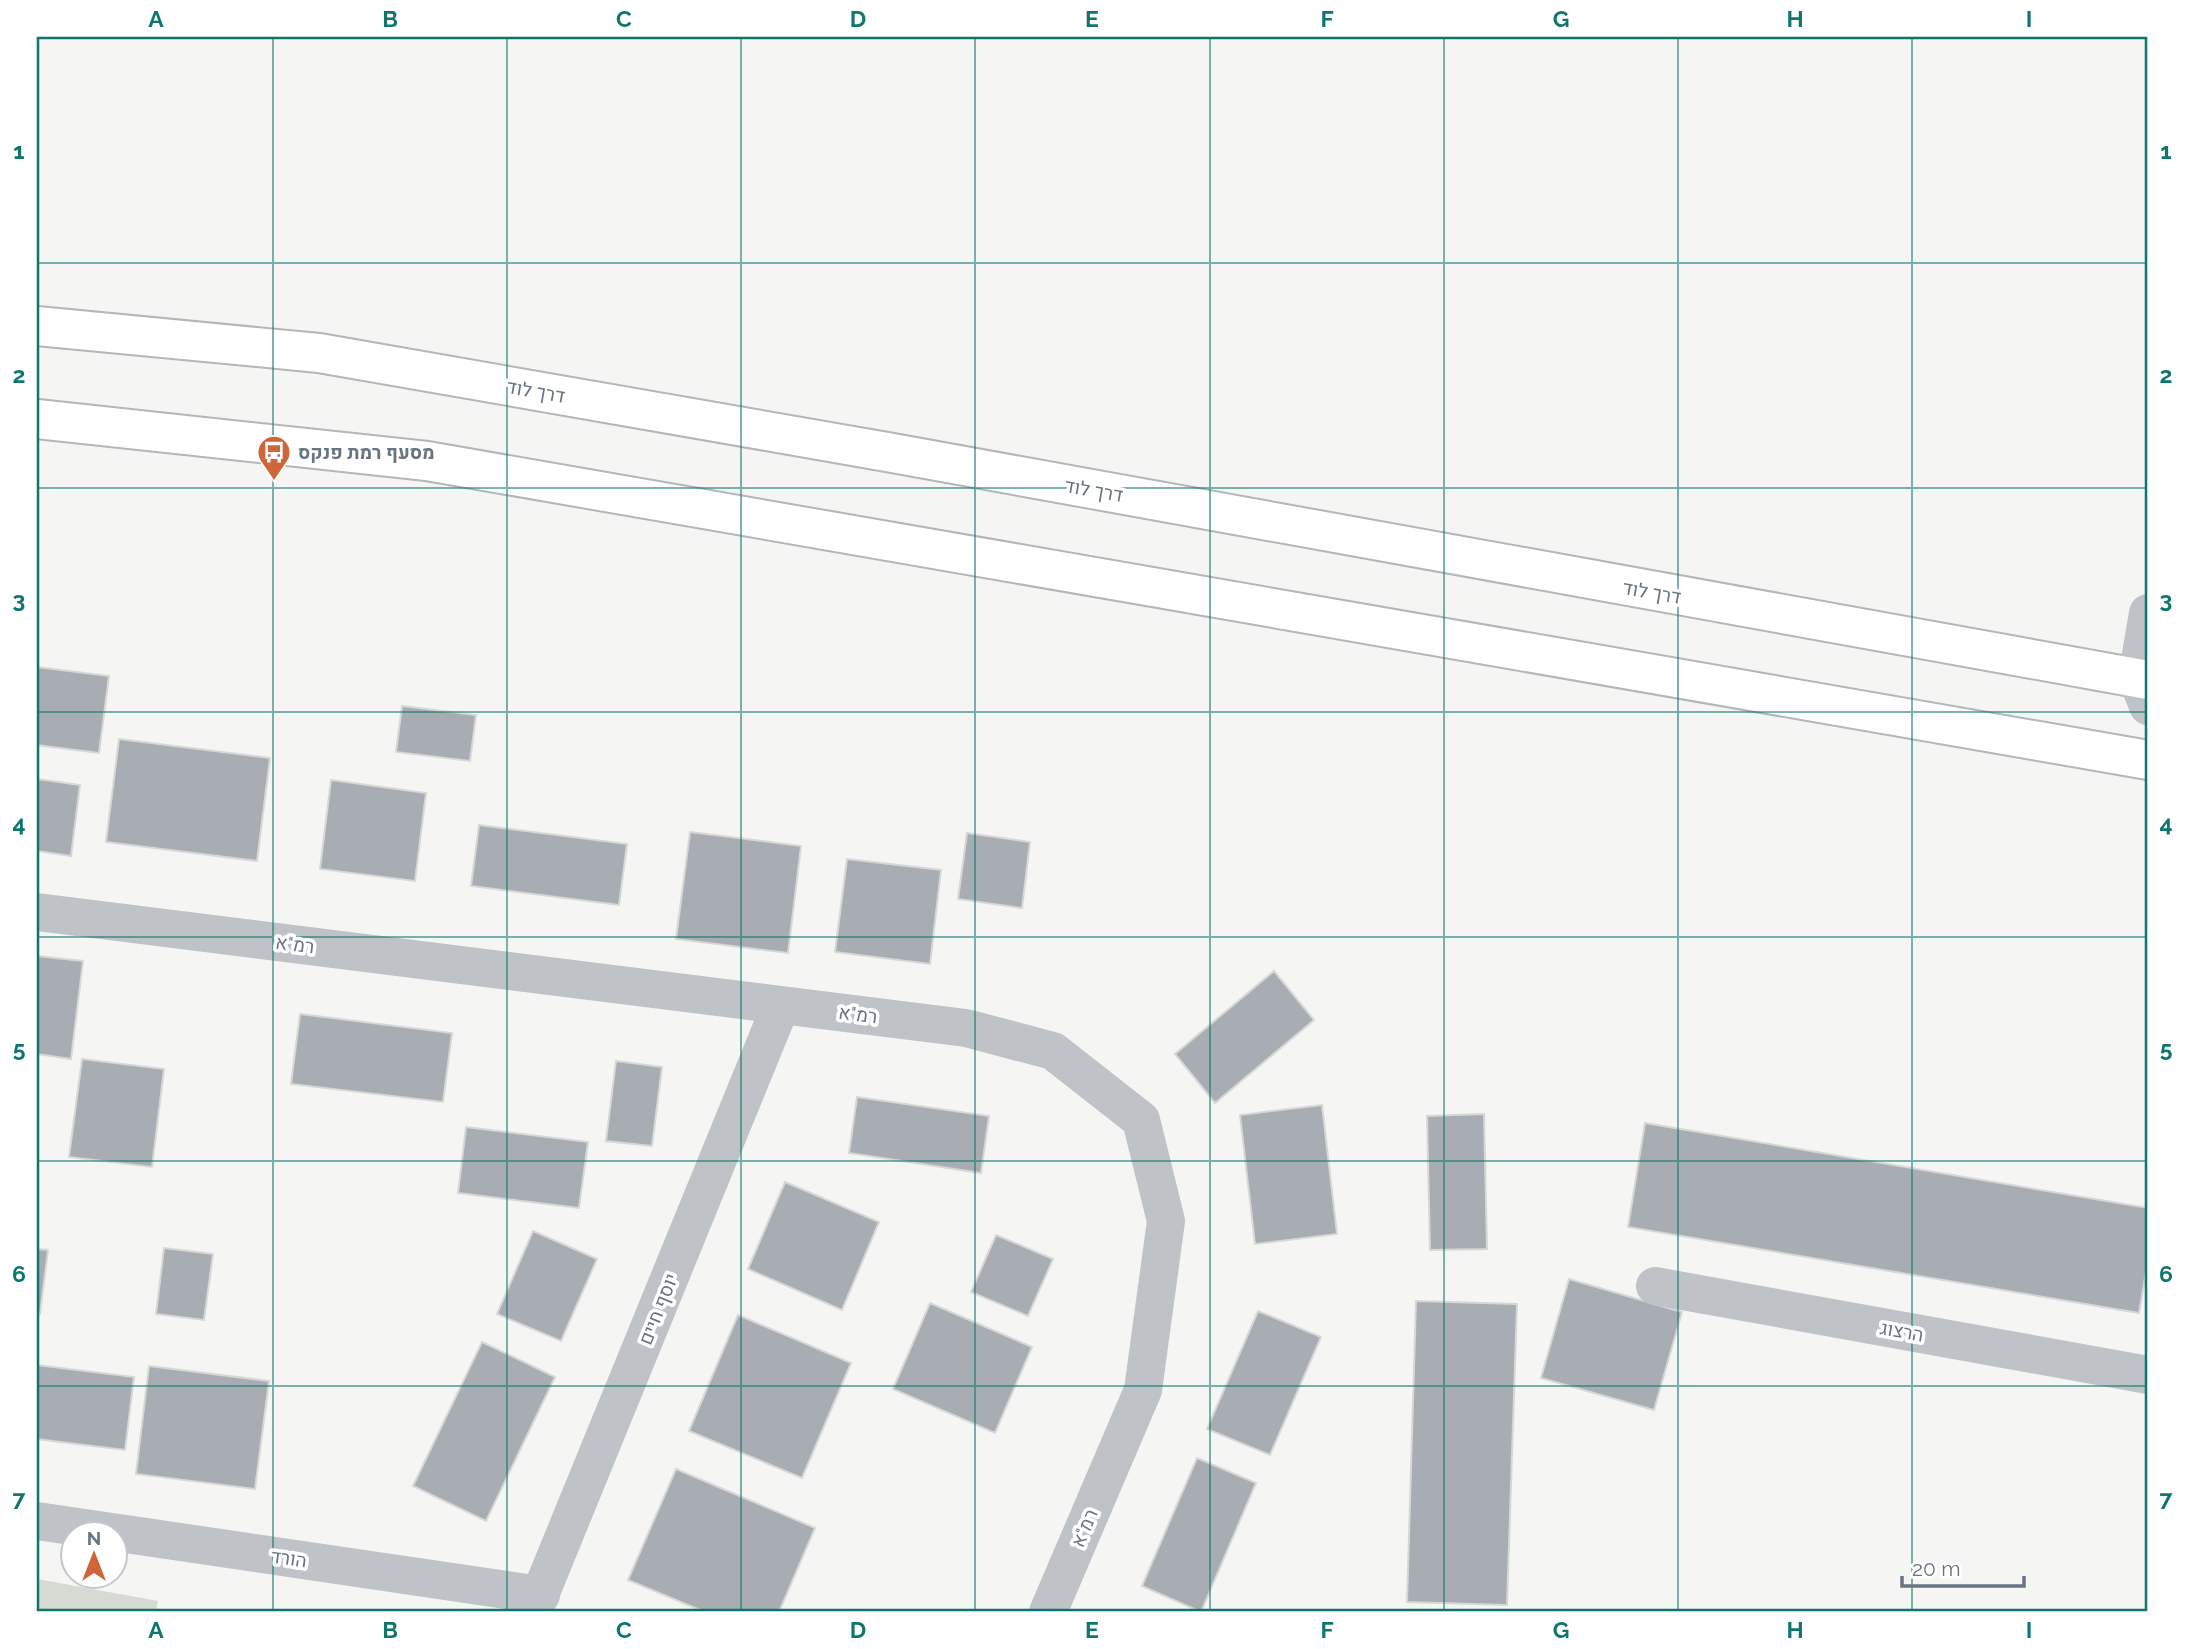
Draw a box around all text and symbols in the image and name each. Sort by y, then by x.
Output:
text: A [148,5,164,32]
text: B [382,5,398,32]
text: C [616,5,632,32]
text: D [850,5,866,32]
text: E [1085,5,1099,32]
text: F [1320,5,1334,32]
text: G [1553,5,1569,32]
text: H [1786,5,1804,32]
text: I [2026,5,2032,32]
text: 1 [13,137,25,164]
text: 1 [2160,137,2172,164]
text: 2 [13,361,25,388]
text: 2 [2160,361,2172,388]
street label: דרך לוד [505,375,567,407]
bus stop icon: מסעף רמת פנקס [255,433,293,482]
place label: מסעף רמת פנקס [298,441,435,463]
street label: דרך לוד [1063,474,1125,506]
street label: דרך לוד [1621,576,1683,608]
text: 3 [13,586,25,613]
text: 3 [2160,586,2172,613]
text: 4 [12,810,26,837]
text: 4 [2159,810,2173,837]
street label: רמ"א [274,931,316,957]
street label: רמ"א [837,1001,879,1027]
text: 5 [13,1035,26,1062]
text: 5 [2160,1035,2173,1062]
text: 6 [12,1260,26,1287]
text: 6 [2159,1260,2173,1287]
street label: יוסף חיים [634,1270,682,1348]
street label: הרצוג [1879,1316,1925,1346]
text: 7 [13,1484,26,1511]
text: 7 [2160,1484,2173,1511]
street label: רמ"א [1066,1506,1102,1550]
north arrow [60,1520,130,1590]
text: N [87,1527,101,1549]
scale bar [1902,1544,2024,1588]
street label: הורד [270,1545,308,1571]
text: 20 m [1912,1556,1960,1581]
text: A [148,1616,164,1643]
text: B [382,1616,398,1643]
text: C [616,1616,632,1643]
text: D [850,1616,866,1643]
text: E [1085,1616,1099,1643]
text: F [1320,1616,1334,1643]
text: G [1553,1616,1569,1643]
text: H [1786,1616,1804,1643]
text: I [2026,1616,2032,1643]

